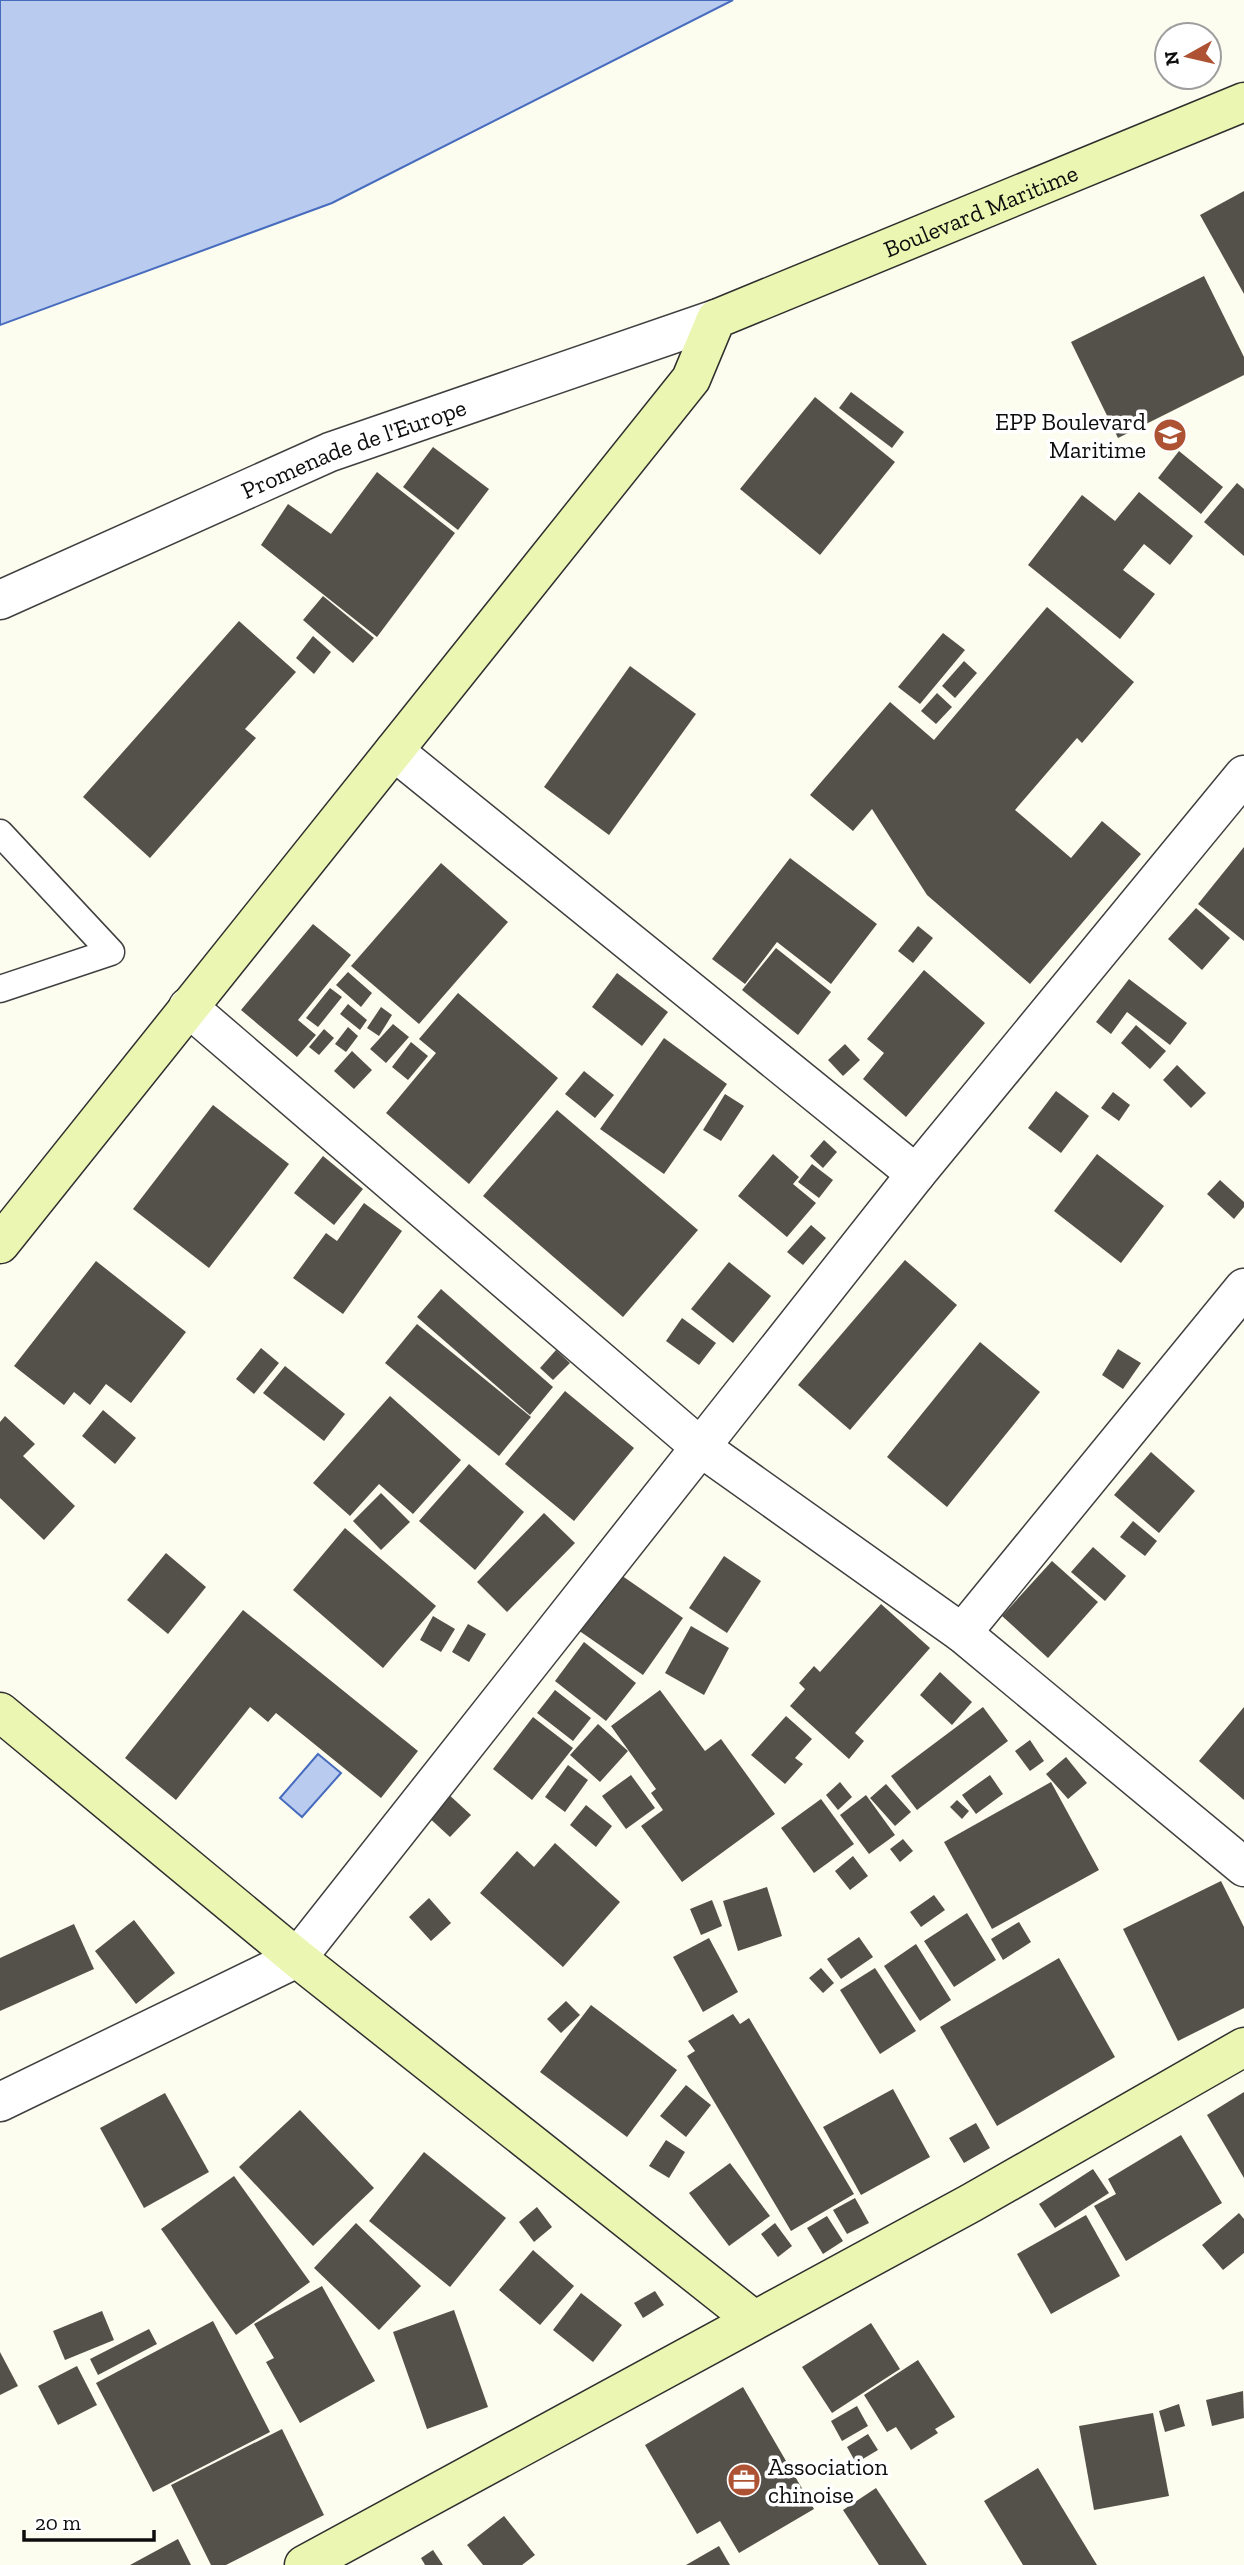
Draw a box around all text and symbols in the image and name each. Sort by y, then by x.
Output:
north arrow [1153,21,1223,91]
text: N [1159,50,1184,67]
street label: Boulevard Maritime [879,158,1082,263]
street label: Promenade de l'Europe [236,392,470,505]
place label: EPP Boulevard Maritime [995,407,1146,464]
school or university icon: EPP Boulevard Maritime [1151,416,1189,454]
place label: Association chinoise [768,2452,888,2509]
office icon: Association chinoise [725,2461,763,2499]
scale bar [24,2498,154,2542]
text: 20 m [35,2510,81,2535]

